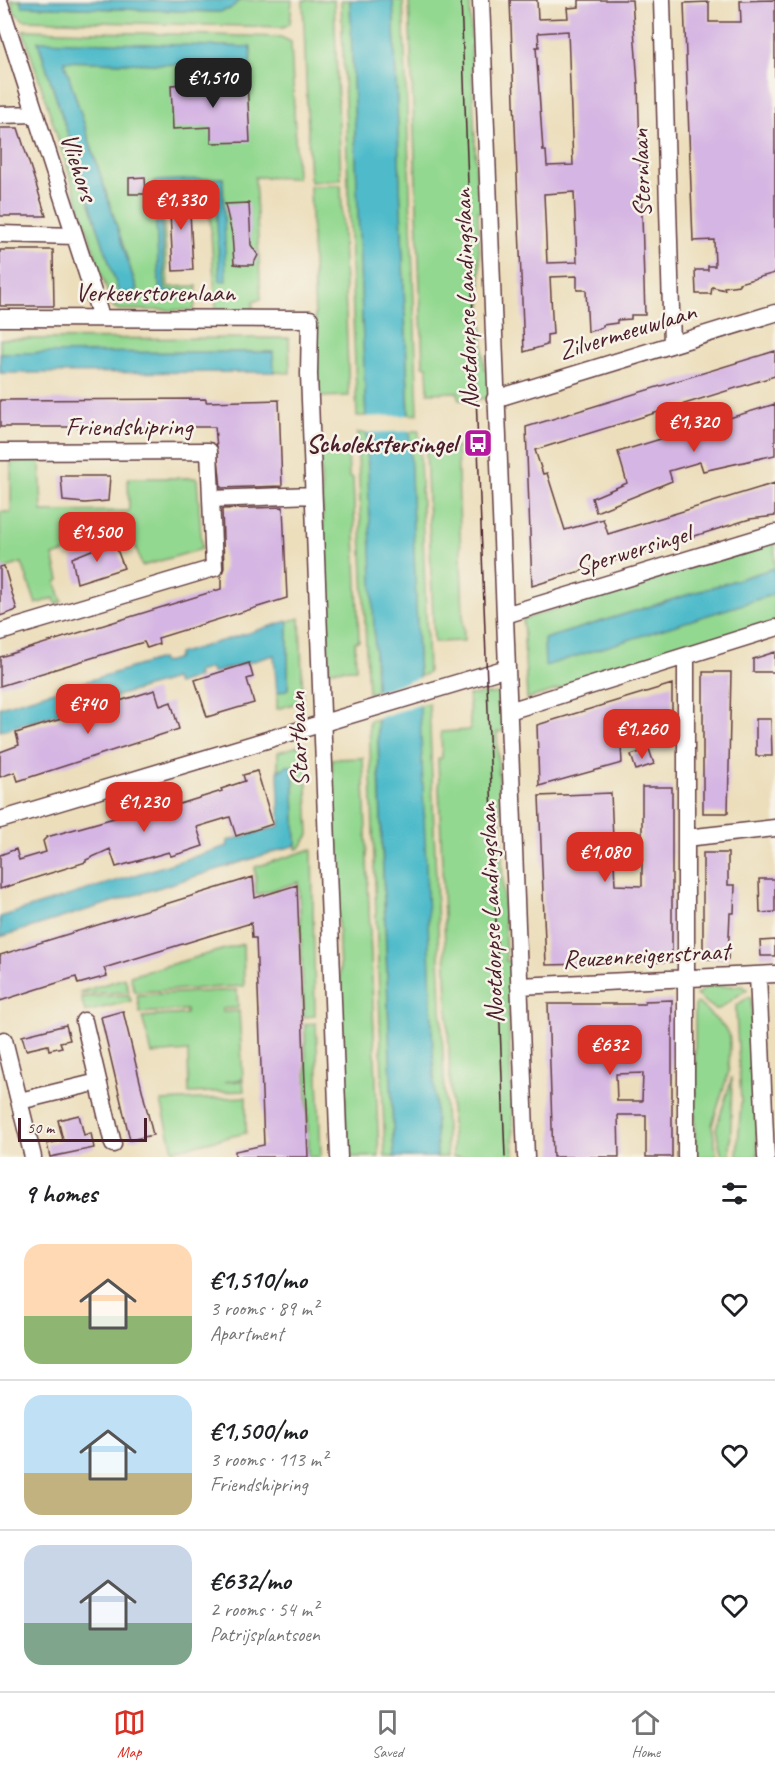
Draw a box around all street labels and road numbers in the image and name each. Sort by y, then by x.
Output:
street label: Sternlaan [623,128,659,218]
street label: Vliehors [53,129,106,207]
street label: Nootdorpse Landingslaan [446,187,486,410]
street label: Verkeerstorenlaan [75,276,236,309]
street label: Zilvermeeuwlaan [554,294,701,368]
street label: Friendshipring [66,410,194,443]
street label: Sperwersingel [571,515,699,583]
street label: Startbaan [280,691,316,787]
street label: Nootdorpse Landingslaan [471,801,511,1024]
street label: Reuzenreigerstraat [562,934,734,976]

